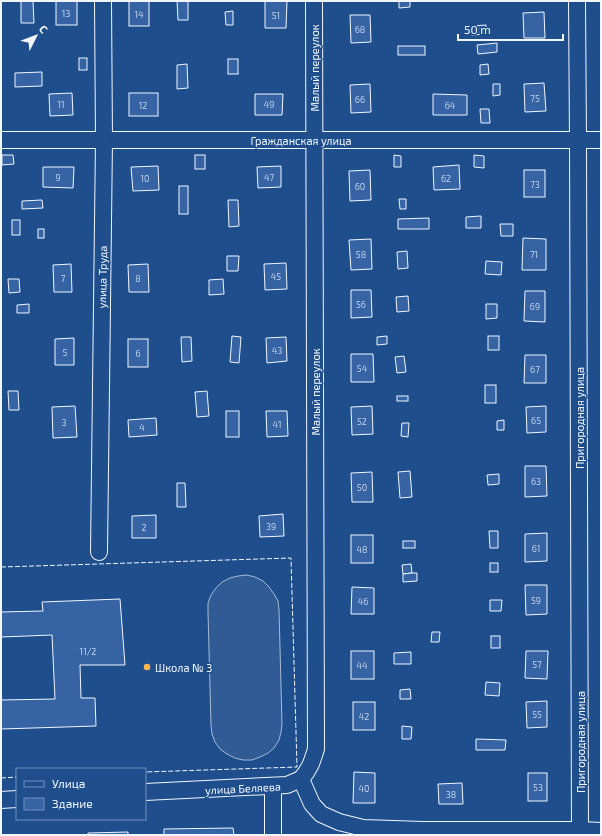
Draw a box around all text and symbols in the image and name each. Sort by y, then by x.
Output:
house number: 13 [62,8,70,19]
house number: 14 [134,9,144,20]
house number: 51 [272,10,280,21]
north arrow [16,16,56,56]
scale bar [458,16,563,42]
text: С [37,22,51,36]
text: 50 m [464,22,491,36]
street label: Малый переулок [308,24,322,112]
house number: 68 [355,24,365,35]
house number: 75 [530,93,540,104]
house number: 66 [355,94,365,105]
house number: 11 [57,99,65,110]
house number: 49 [264,99,274,110]
house number: 12 [139,100,147,111]
house number: 64 [445,100,456,111]
street label: Гражданская улица [250,134,352,148]
house number: 9 [55,172,61,183]
house number: 47 [264,172,274,183]
house number: 10 [140,173,150,184]
house number: 62 [441,173,451,184]
house number: 73 [530,179,540,190]
house number: 60 [355,181,365,192]
street label: улица Труда [95,245,110,309]
house number: 58 [356,249,366,260]
house number: 71 [530,249,538,260]
house number: 45 [271,271,281,282]
house number: 7 [61,273,66,284]
house number: 8 [135,273,141,284]
house number: 56 [356,299,366,310]
house number: 69 [530,301,540,312]
house number: 43 [272,345,282,356]
house number: 5 [63,347,68,358]
house number: 6 [135,348,141,359]
street label: Малый переулок [309,348,323,436]
house number: 54 [357,363,368,374]
house number: 67 [530,364,540,375]
street label: Пригородная улица [573,367,587,469]
house number: 65 [531,415,541,426]
house number: 52 [357,416,367,427]
house number: 3 [61,417,67,428]
house number: 41 [272,419,282,430]
house number: 4 [139,422,145,433]
house number: 63 [531,476,541,487]
house number: 50 [357,482,367,493]
house number: 39 [266,521,276,532]
house number: 2 [141,522,147,533]
house number: 61 [532,543,540,554]
house number: 48 [357,544,368,555]
house number: 59 [531,595,541,606]
house number: 46 [358,596,368,607]
house number: 11/2 [80,646,96,657]
house number: 57 [532,659,542,670]
house number: 44 [356,660,368,671]
place label: Школа № 3 [155,661,212,674]
marker: Школа № 3 [142,662,152,672]
street label: Пригородная улица [574,691,588,793]
house number: 55 [532,709,542,720]
house number: 42 [359,711,369,722]
legend [16,768,146,820]
text: Улица [52,776,85,790]
street label: улица Беляева [205,780,281,797]
house number: 53 [533,782,543,793]
house number: 40 [359,783,369,794]
house number: 38 [446,789,456,800]
text: Здание [52,796,93,810]

